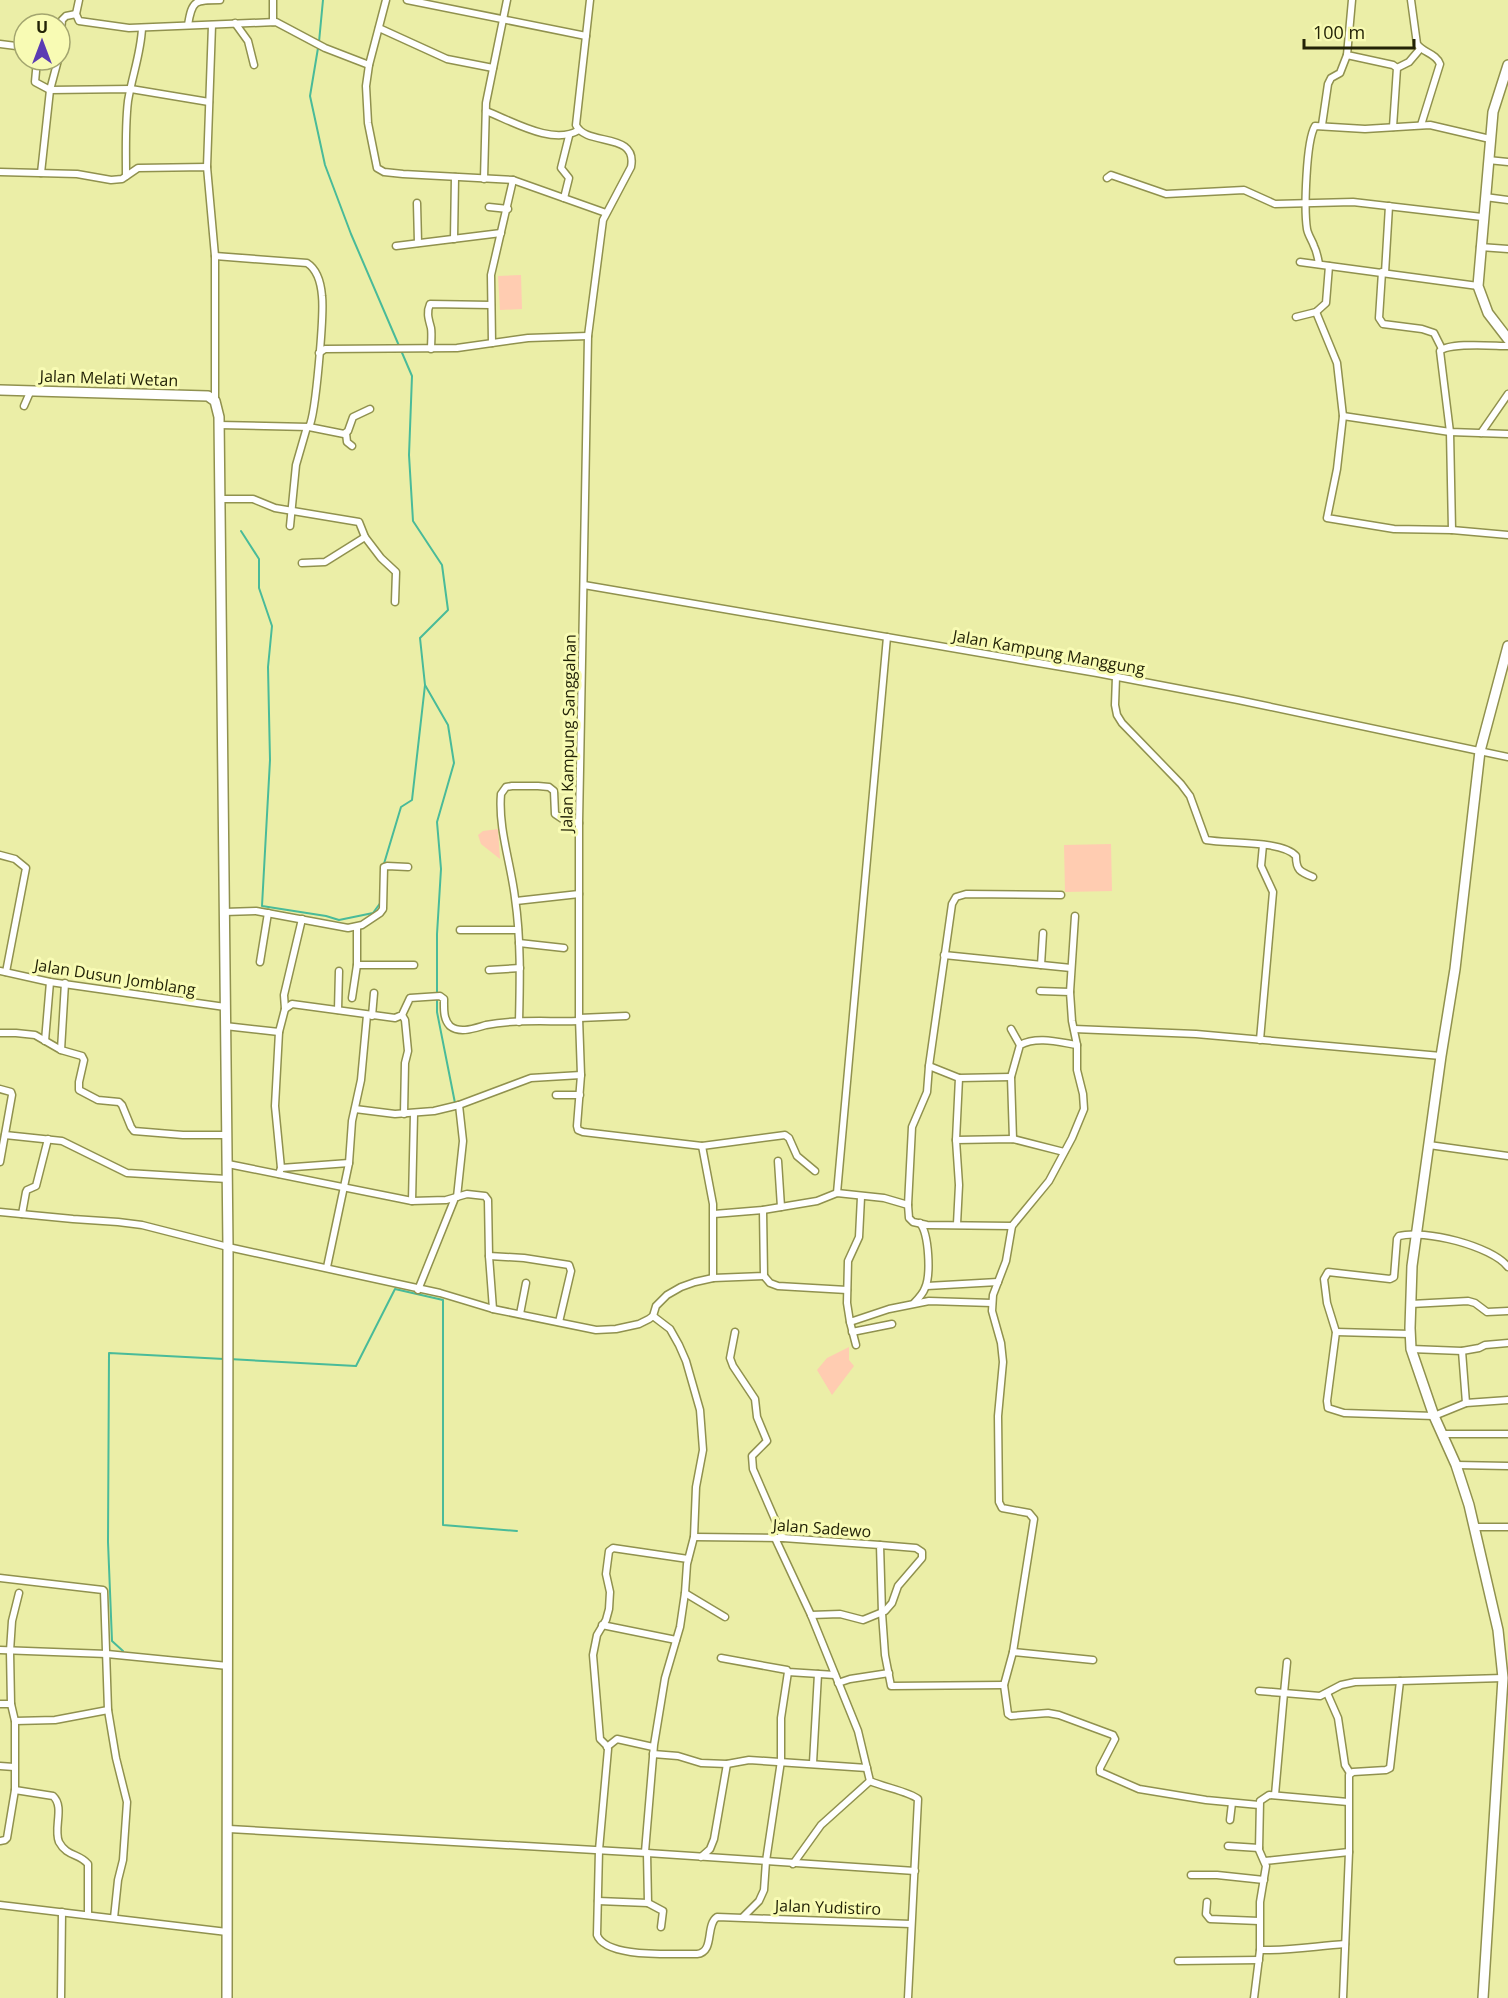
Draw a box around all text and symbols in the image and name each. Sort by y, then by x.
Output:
north arrow [12,12,72,72]
scale bar [1304,12,1414,50]
text: U [36,16,48,38]
text: 100 m [1313,20,1365,44]
street label: Jalan Melati Wetan [37,365,179,391]
street label: Jalan Kampung Manggung [949,624,1147,680]
street label: Jalan Kampung Sanggahan [555,634,581,834]
street label: Jalan Dusun Jomblang [31,953,197,1001]
street label: Jalan Sadewo [770,1513,872,1542]
street label: Jalan Yudistiro [773,1894,881,1920]

